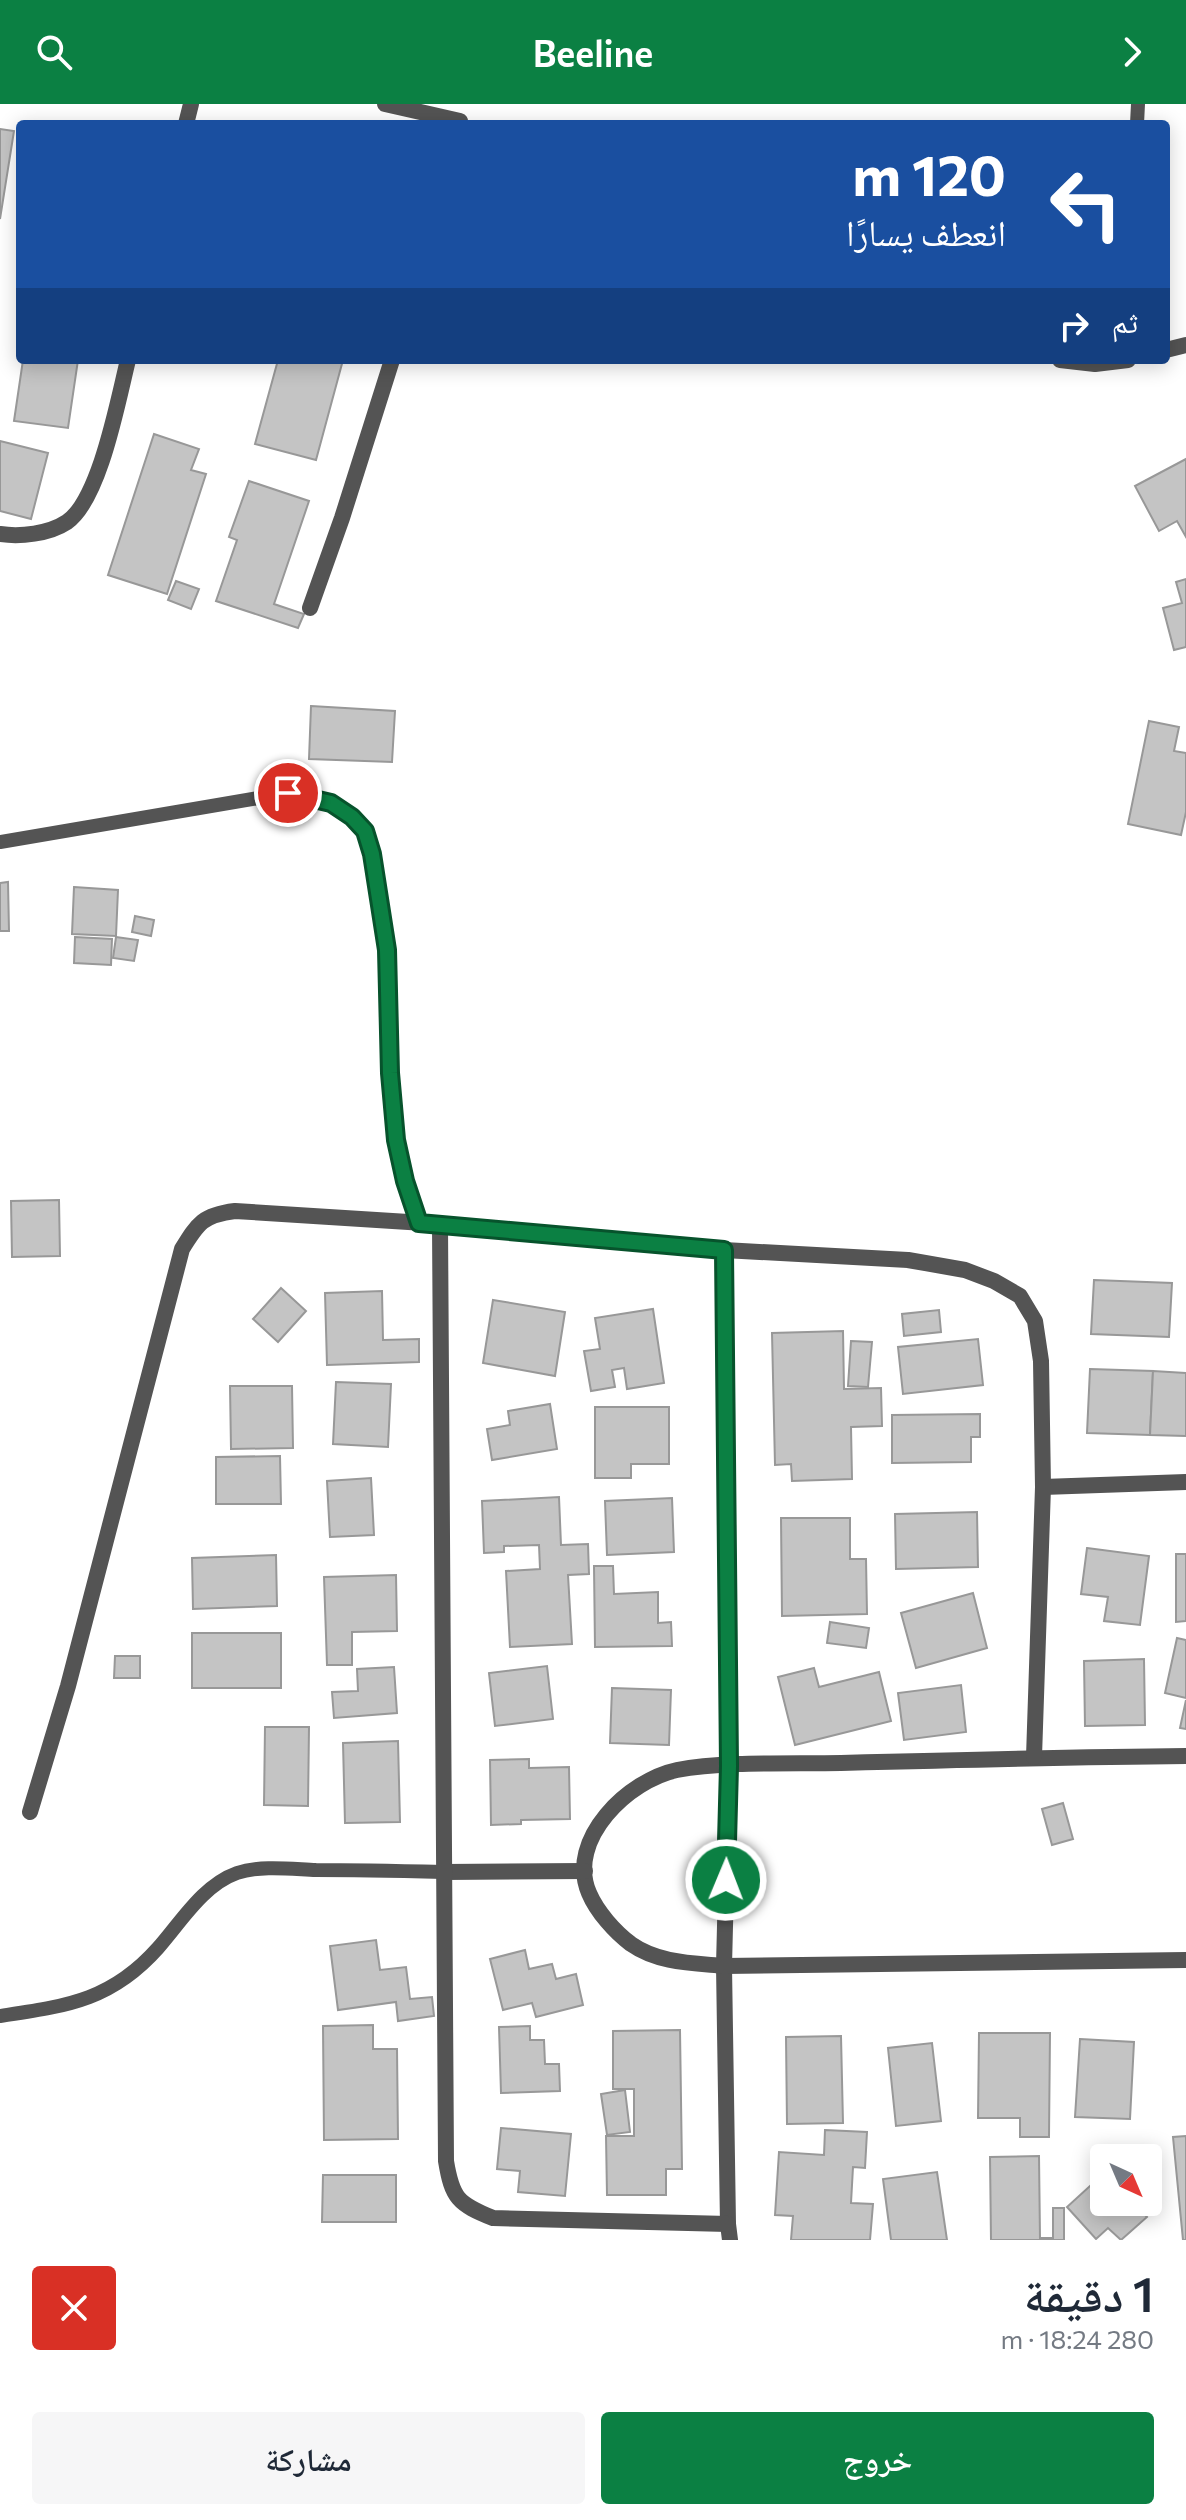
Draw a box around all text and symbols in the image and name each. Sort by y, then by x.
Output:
icon: search [32,30,76,74]
text: Beeline [533,30,653,74]
icon: forward [1110,30,1154,74]
text: 120 m [852,139,1006,208]
icon: left [1034,152,1138,256]
text: انعطف يسارًا [846,209,1006,253]
text: ثم [1112,302,1138,339]
icon: right [1052,304,1096,348]
pin [254,759,322,827]
icon: arrive [266,771,310,815]
position arrow [684,1838,768,1922]
north arrow [1090,2144,1162,2216]
map controls [1090,2144,1162,2216]
text: 1 دقيقة [1024,2263,1154,2322]
button: close [32,2266,116,2350]
text: 280 m · 18:24 [1001,2323,1154,2354]
button: مشاركة [32,2412,585,2504]
button: خروج [601,2412,1154,2504]

